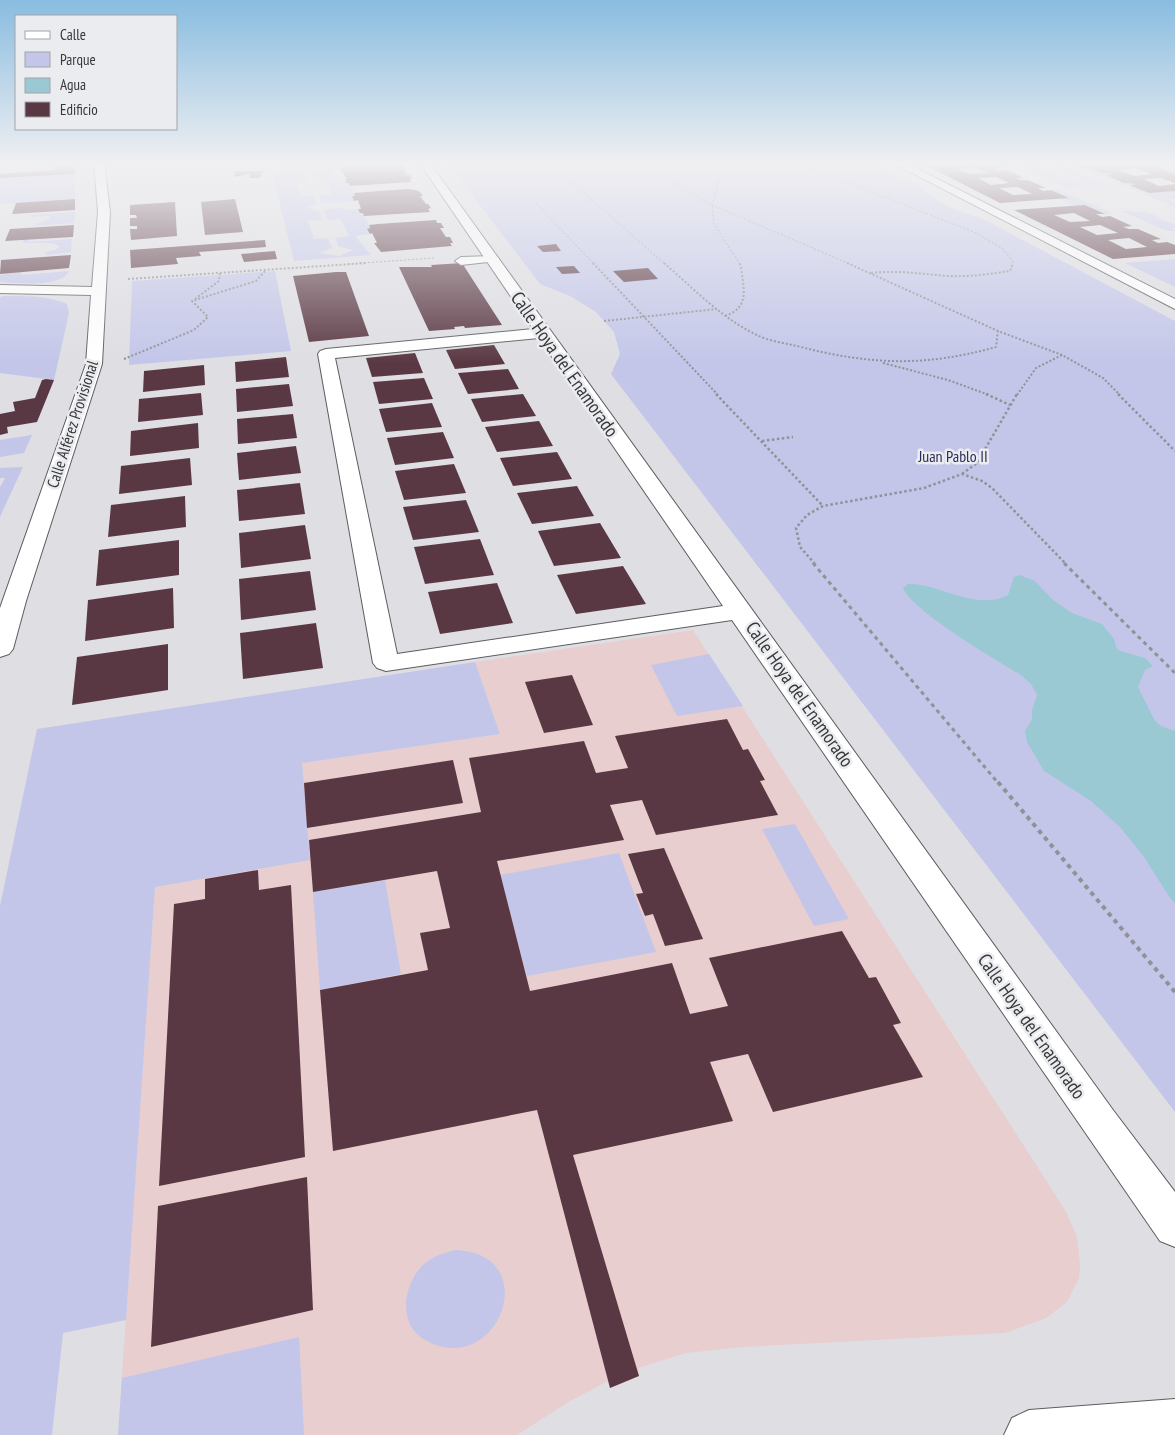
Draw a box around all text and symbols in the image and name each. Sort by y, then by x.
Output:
legend [15,15,178,130]
text: Calle [60,25,86,44]
text: Parque [60,50,96,69]
text: Agua [60,75,86,94]
text: Edificio [60,100,98,119]
street label: Calle Hoya del Enamorado [506,287,624,441]
street label: Calle Alférez Provisional [42,358,102,490]
park label: Juan Pablo II [917,446,988,466]
street label: Calle Hoya del Enamorado [741,617,859,771]
street label: Calle Hoya del Enamorado [973,949,1091,1103]

